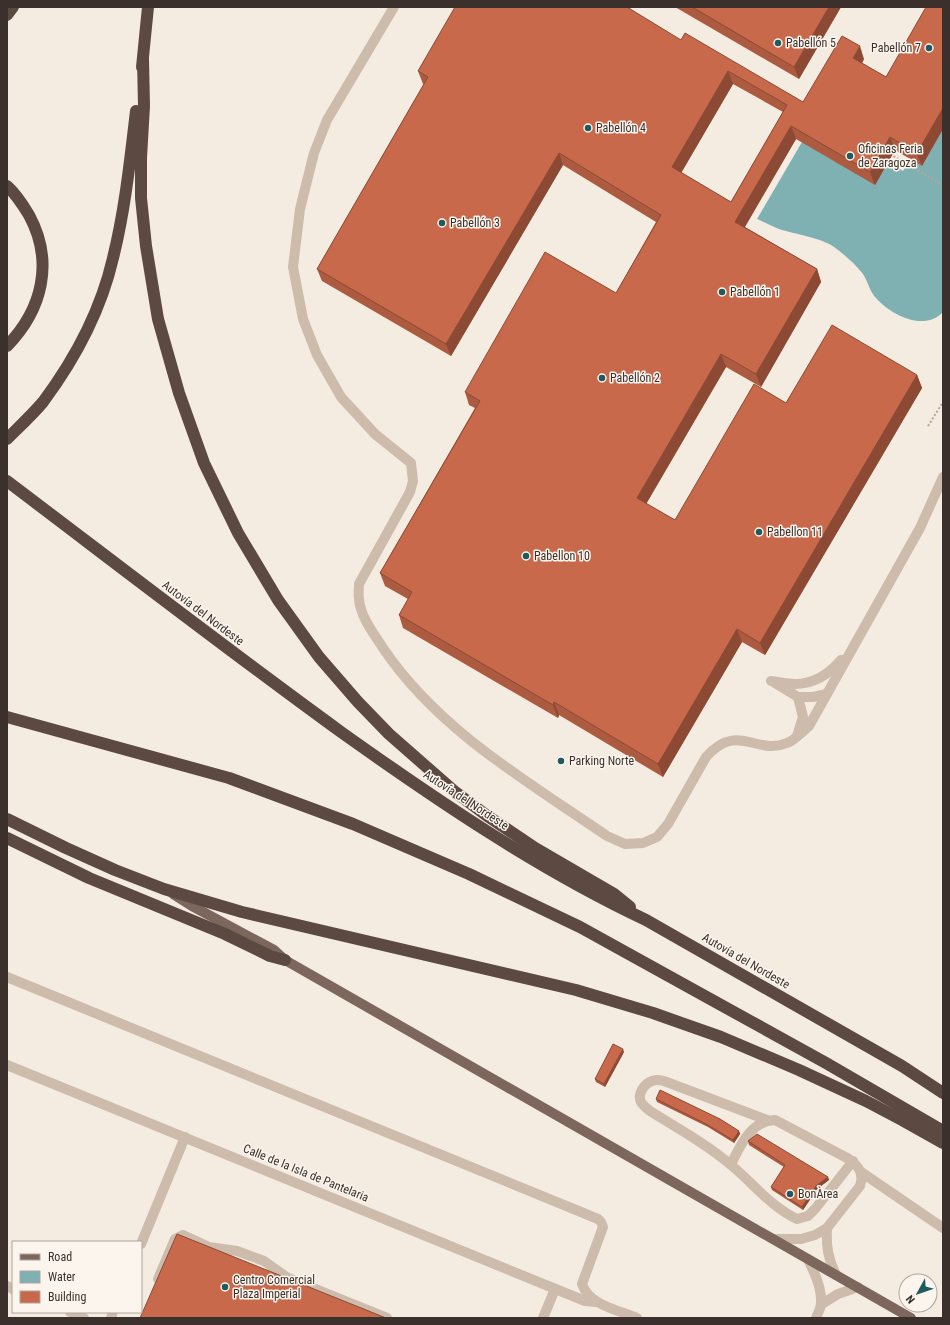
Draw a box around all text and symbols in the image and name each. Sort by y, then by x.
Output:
place label: Pabellón 5 [786,36,836,50]
marker: Pabellón 5 [773,38,783,48]
place label: Pabellón 7 [871,41,921,55]
marker: Pabellón 7 [924,43,934,53]
place label: Pabellón 4 [596,121,646,135]
marker: Pabellón 4 [583,123,593,133]
place label: Oficinas Feria de Zaragoza [858,142,923,170]
marker: Oficinas Feria de Zaragoza [845,151,855,161]
place label: Pabellón 3 [450,216,500,230]
marker: Pabellón 3 [437,218,447,228]
place label: Pabellón 1 [730,285,780,299]
marker: Pabellón 1 [717,287,727,297]
place label: Pabellón 2 [610,371,660,385]
marker: Pabellón 2 [597,373,607,383]
place label: Pabellon 11 [767,525,823,539]
marker: Pabellon 11 [754,527,764,537]
place label: Pabellon 10 [534,549,590,563]
marker: Pabellon 10 [521,551,531,561]
street label: Autovía del Nordeste [159,578,247,649]
place label: Parking Norte [569,754,635,768]
marker: Parking Norte [556,756,566,766]
street label: Autovía del Nordeste [421,767,512,833]
street label: Autovía del Nordeste [700,930,793,992]
street label: Calle de la Isla de Pantelaria [241,1141,371,1205]
place label: BonÀrea [798,1186,838,1201]
marker: BonÀrea [785,1189,795,1199]
legend [12,1241,142,1313]
text: Road [48,1250,72,1264]
text: Water [48,1270,76,1284]
place label: Centro Comercial Plaza Imperial [233,1273,315,1301]
north arrow [898,1273,938,1313]
marker: Centro Comercial Plaza Imperial [220,1282,230,1292]
text: Building [48,1290,86,1304]
text: N [903,1292,918,1306]

